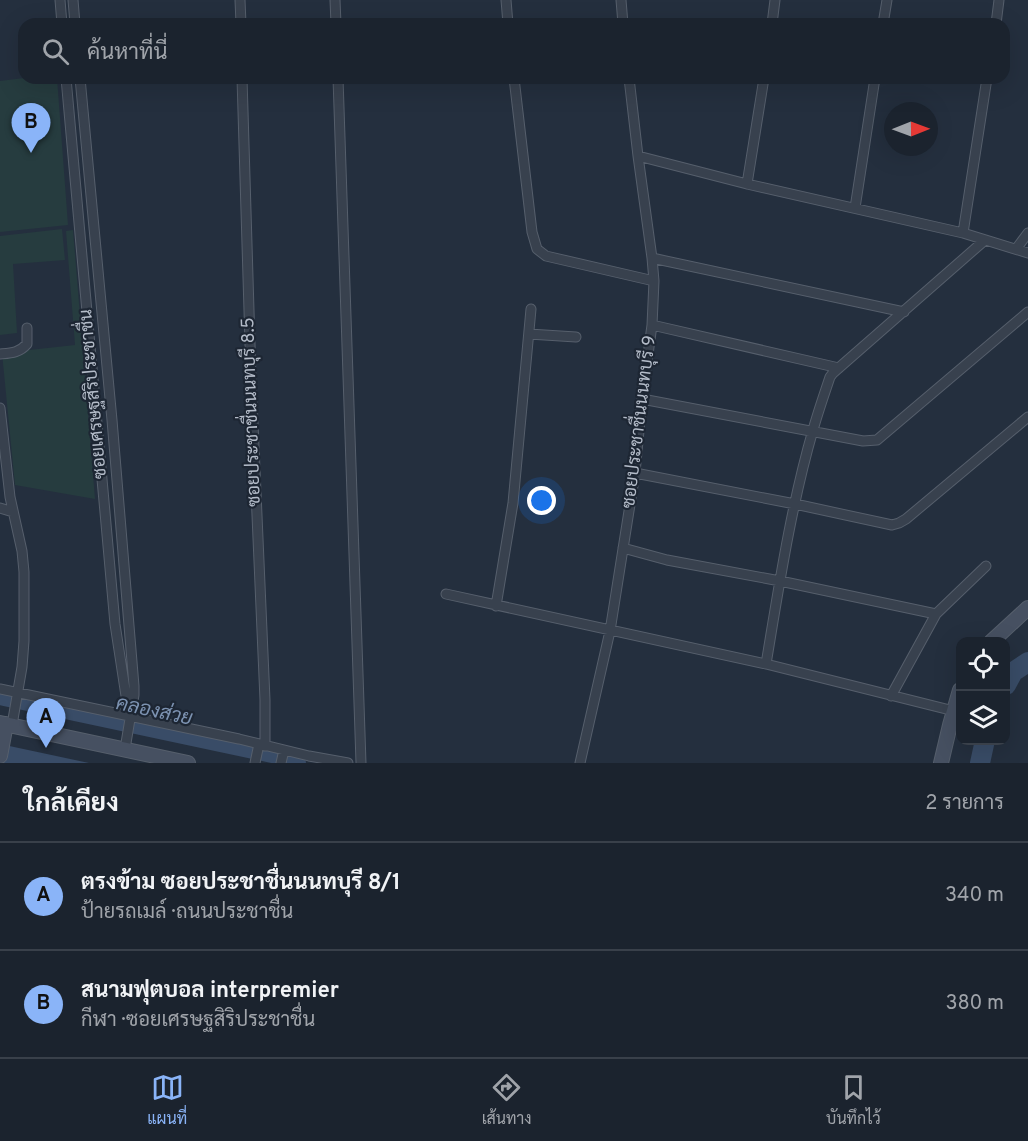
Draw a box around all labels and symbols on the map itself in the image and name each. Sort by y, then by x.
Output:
north arrow [884,102,938,156]
pin: B [12,104,51,153]
street label: ซอยเศรษฐสิริประชาชื่น [69,308,113,480]
street label: ซอยประชาชื่นนนทบุรี 8.5 [231,317,267,507]
street label: ซอยประชาชื่นนนทบุรี 9 [612,333,662,510]
your location [527,486,556,515]
water label: คลองส่วย [113,690,195,733]
pin: A [26,698,66,748]

